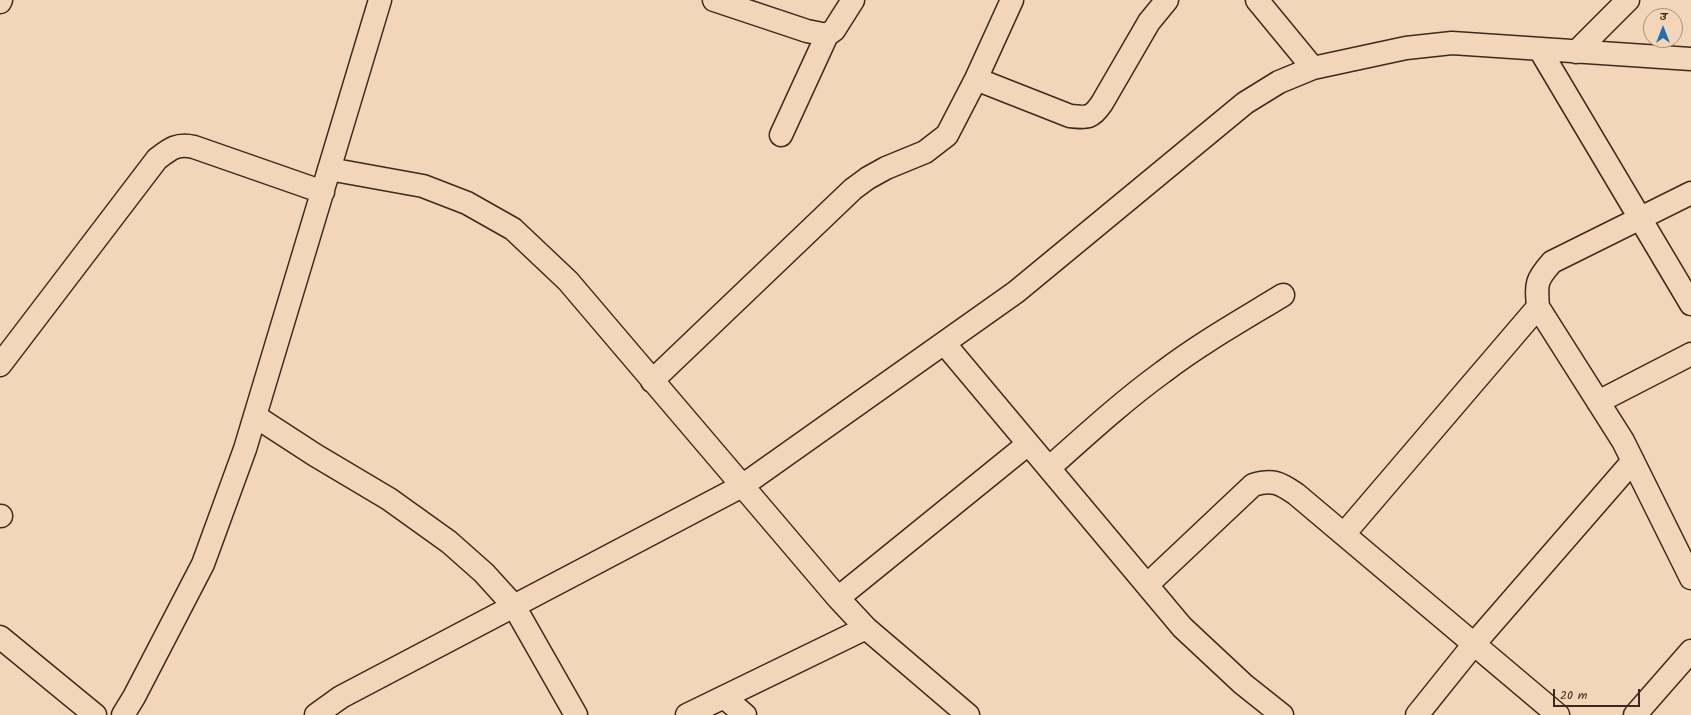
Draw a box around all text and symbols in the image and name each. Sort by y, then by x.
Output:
north arrow [1643,8,1683,48]
text: उ [1660,8,1666,26]
scale bar [1555,681,1642,707]
text: 20 m [1560,686,1587,705]

